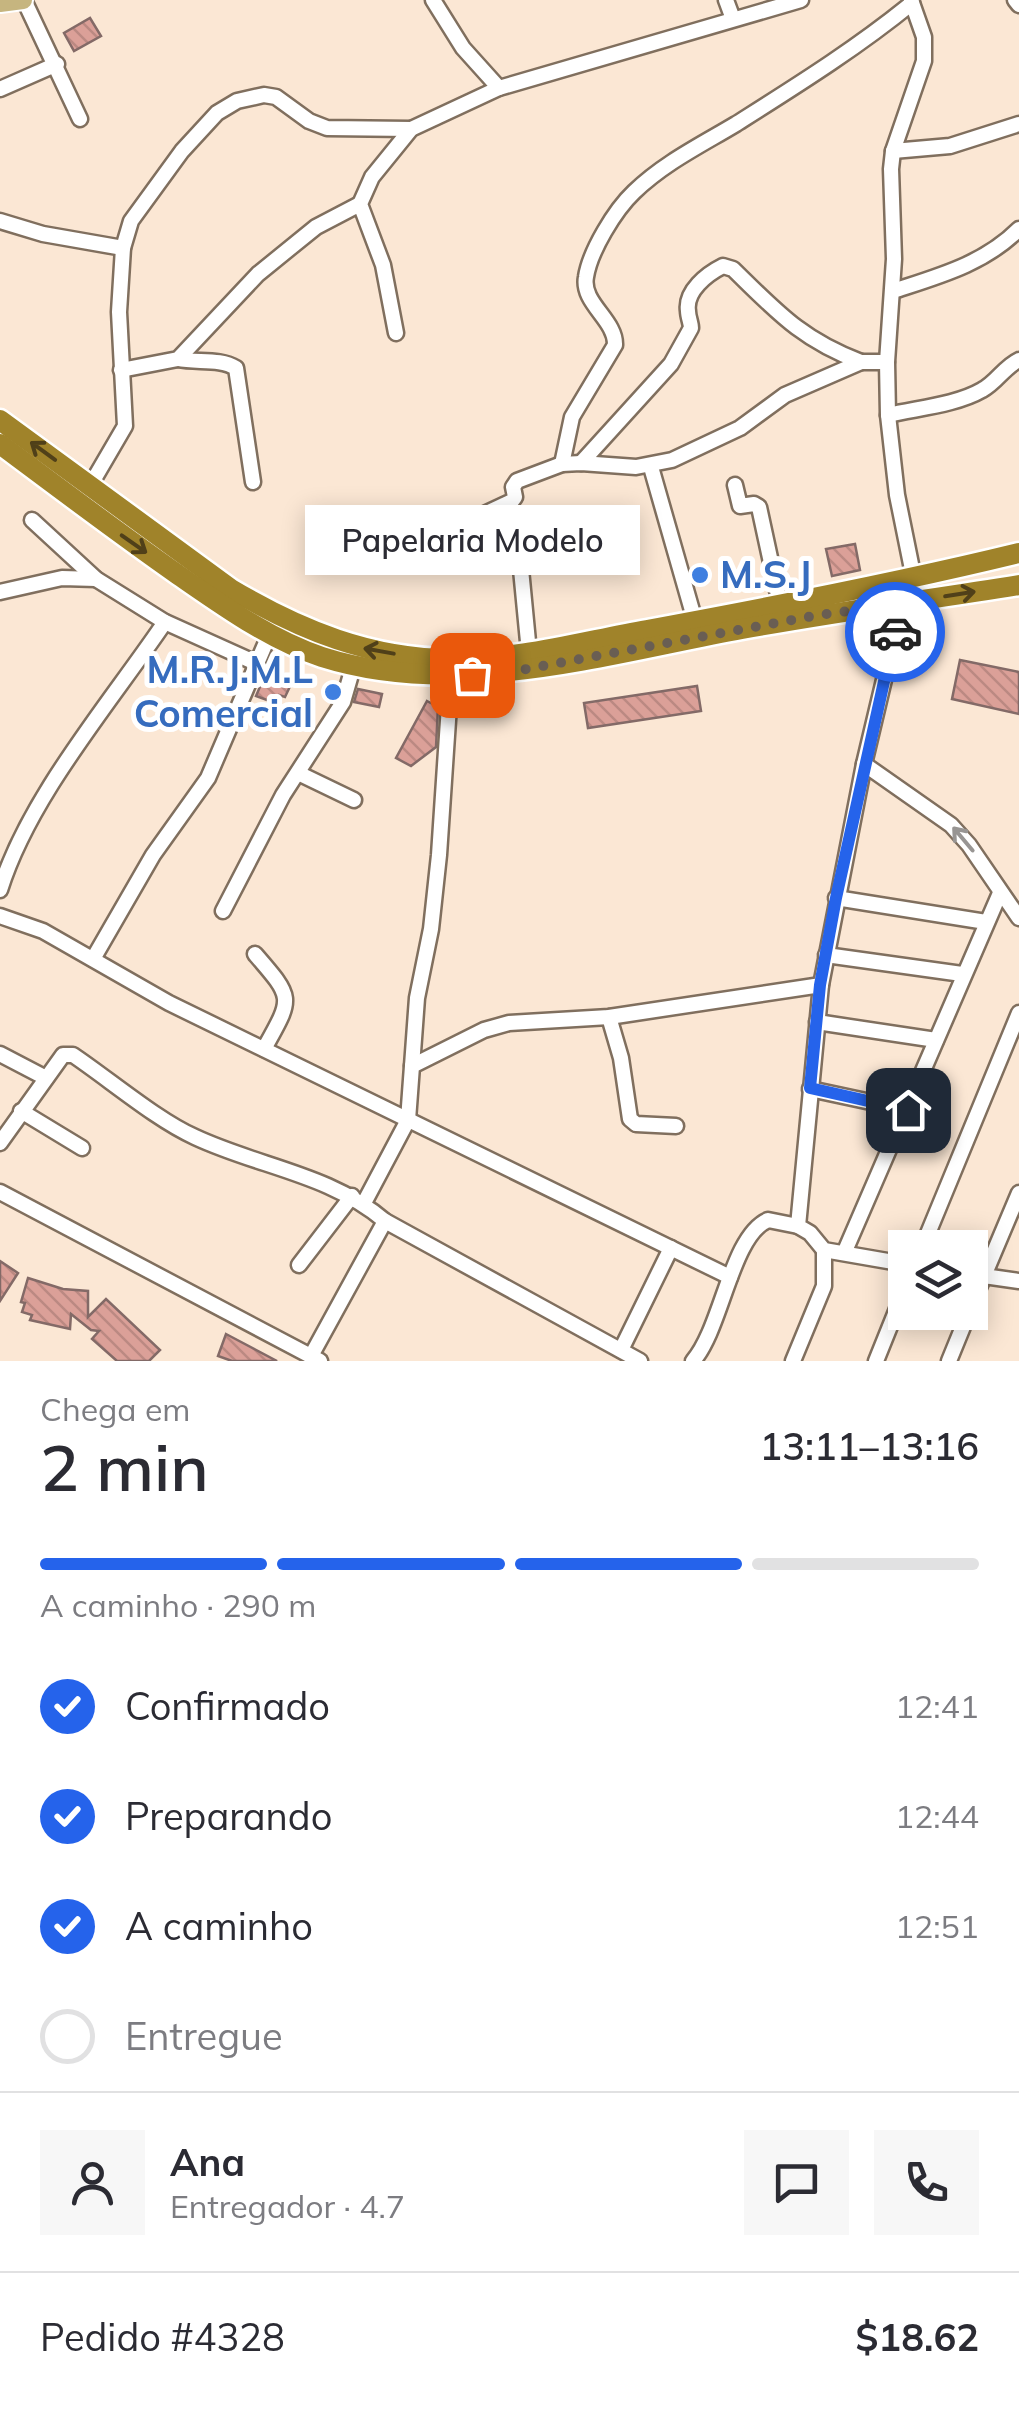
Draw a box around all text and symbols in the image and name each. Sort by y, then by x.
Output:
one-way arrow [29,441,57,462]
callout: Papelaria Modelo [304,505,640,575]
text: Papelaria Modelo [341,520,604,560]
one-way arrow [120,533,148,554]
place label: M.S.J [720,550,812,598]
marker: M.S.J [689,564,711,586]
courier [845,582,945,682]
one-way arrow [944,585,976,603]
icon: car [868,605,923,660]
pin [430,633,515,718]
one-way arrow [363,641,396,660]
place label: M.R.J.M.L Comercial [134,645,313,737]
icon: bag [445,648,500,703]
marker: M.R.J.M.L Comercial [322,681,344,703]
one-way arrow [952,827,974,853]
pin [866,1068,951,1153]
icon: home [881,1083,936,1138]
map controls [888,1230,988,1330]
button: layers [888,1230,988,1330]
text: Chega em [40,1389,190,1429]
text: 13:11–13:16 [759,1422,979,1470]
text: 2 min [40,1426,209,1507]
text: A caminho · 290 m [40,1585,316,1625]
icon: check [40,1679,95,1734]
text: Confirmado [125,1682,330,1730]
text: 12:41 [895,1686,979,1726]
icon: check [40,1789,95,1844]
text: Preparando [125,1792,332,1840]
text: 12:44 [895,1796,979,1836]
icon: check [40,1899,95,1954]
text: A caminho [125,1902,313,1950]
text: 12:51 [895,1906,979,1946]
text: Entregue [125,2012,283,2060]
button: person [40,2130,145,2235]
button: chat [744,2130,849,2235]
button: phone [874,2130,979,2235]
text: Ana [170,2138,245,2186]
text: Entregador · 4.7 [170,2186,405,2226]
text: Pedido #4328 [40,2313,285,2361]
text: $18.62 [856,2313,979,2361]

